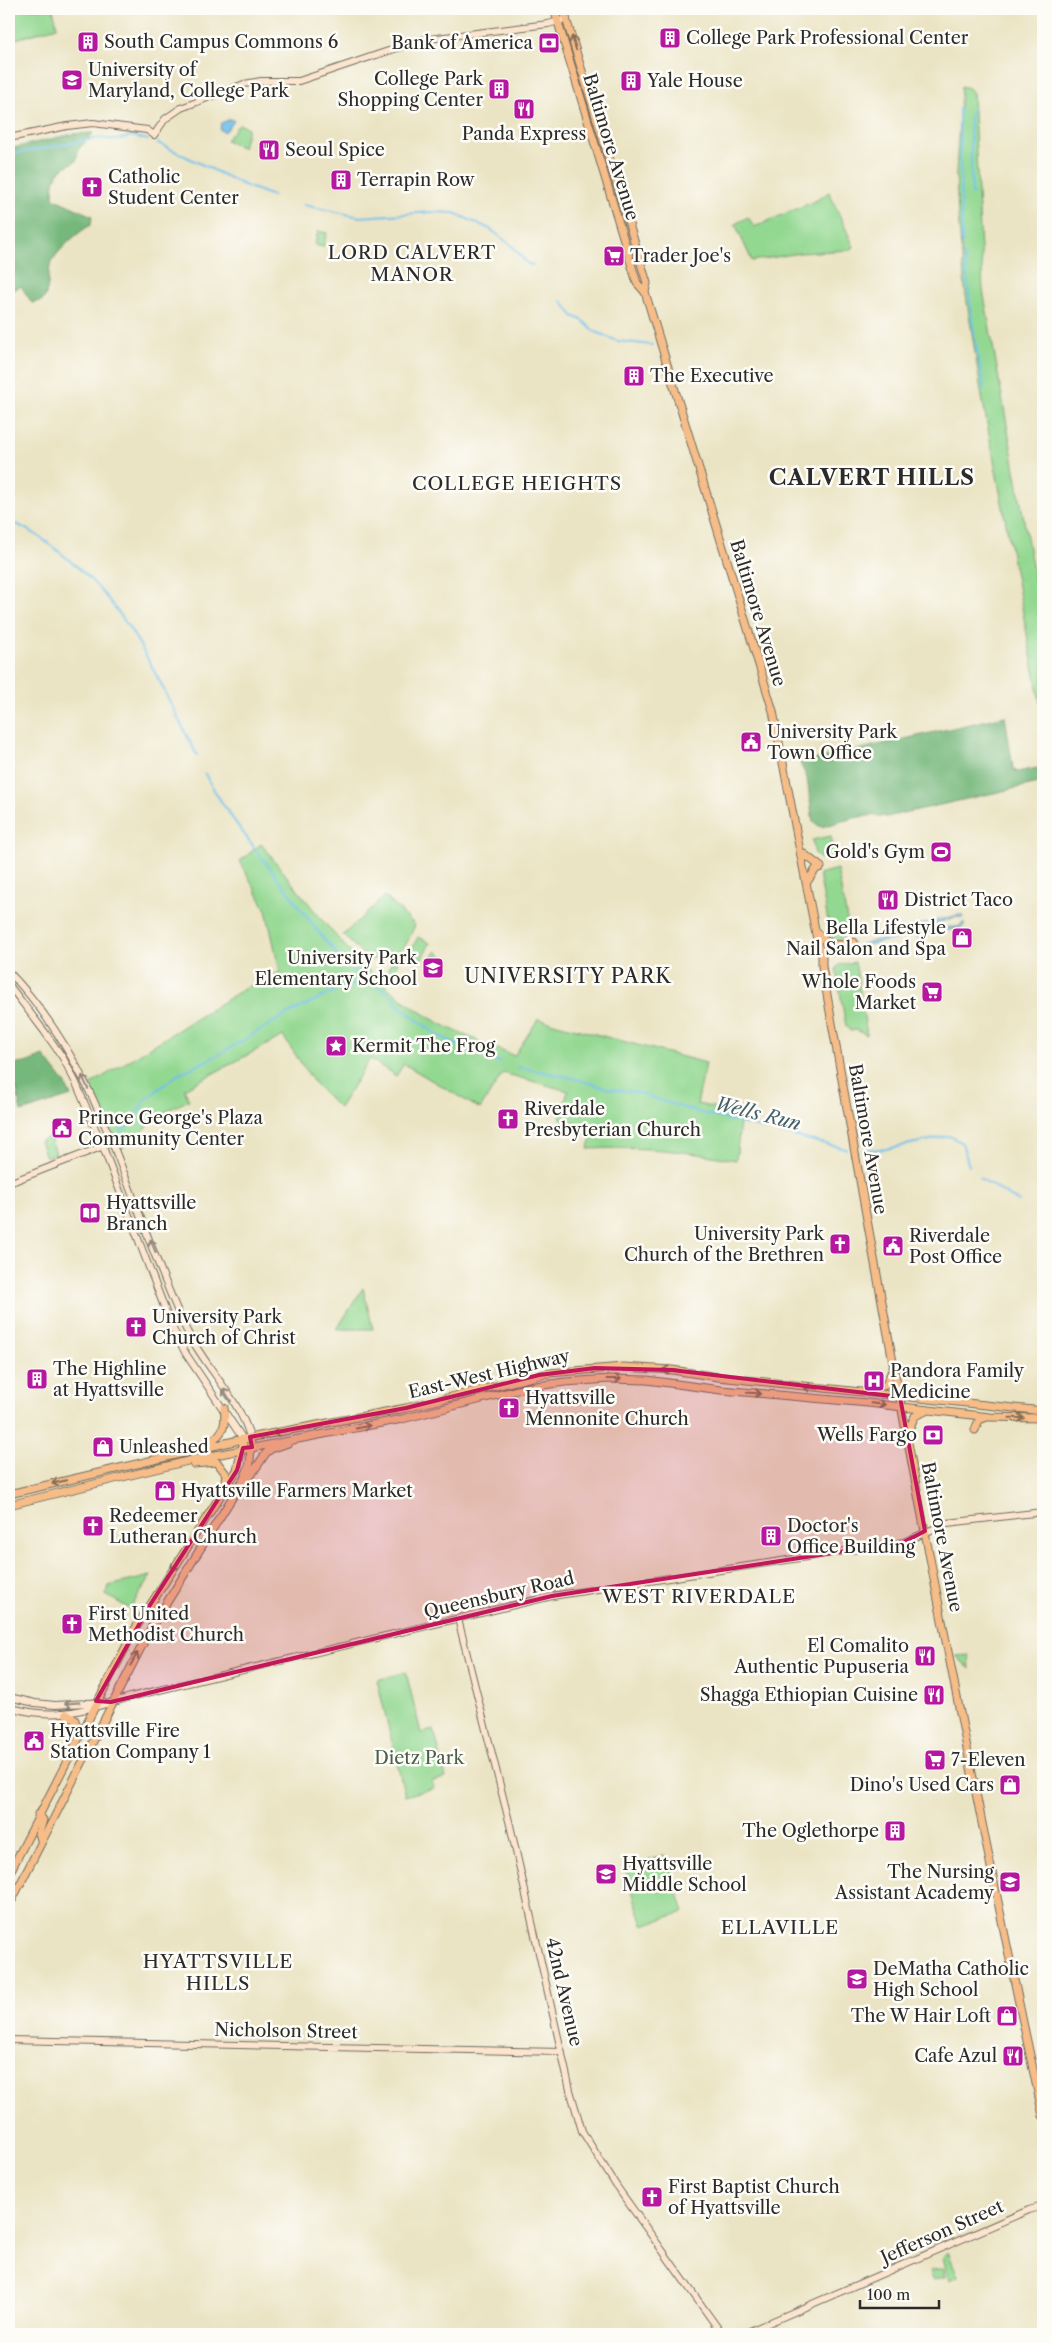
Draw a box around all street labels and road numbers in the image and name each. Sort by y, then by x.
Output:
street label: Baltimore Avenue [578,71,644,223]
street label: Baltimore Avenue [725,537,791,689]
street label: Baltimore Avenue [844,1062,892,1216]
street label: East-West Highway [406,1344,573,1403]
street label: Baltimore Avenue [917,1460,967,1614]
street label: Queensbury Road [422,1567,576,1623]
street label: 42nd Avenue [541,1935,587,2049]
street label: Nicholson Street [214,2019,358,2043]
street label: Jefferson Street [874,2195,1007,2270]

